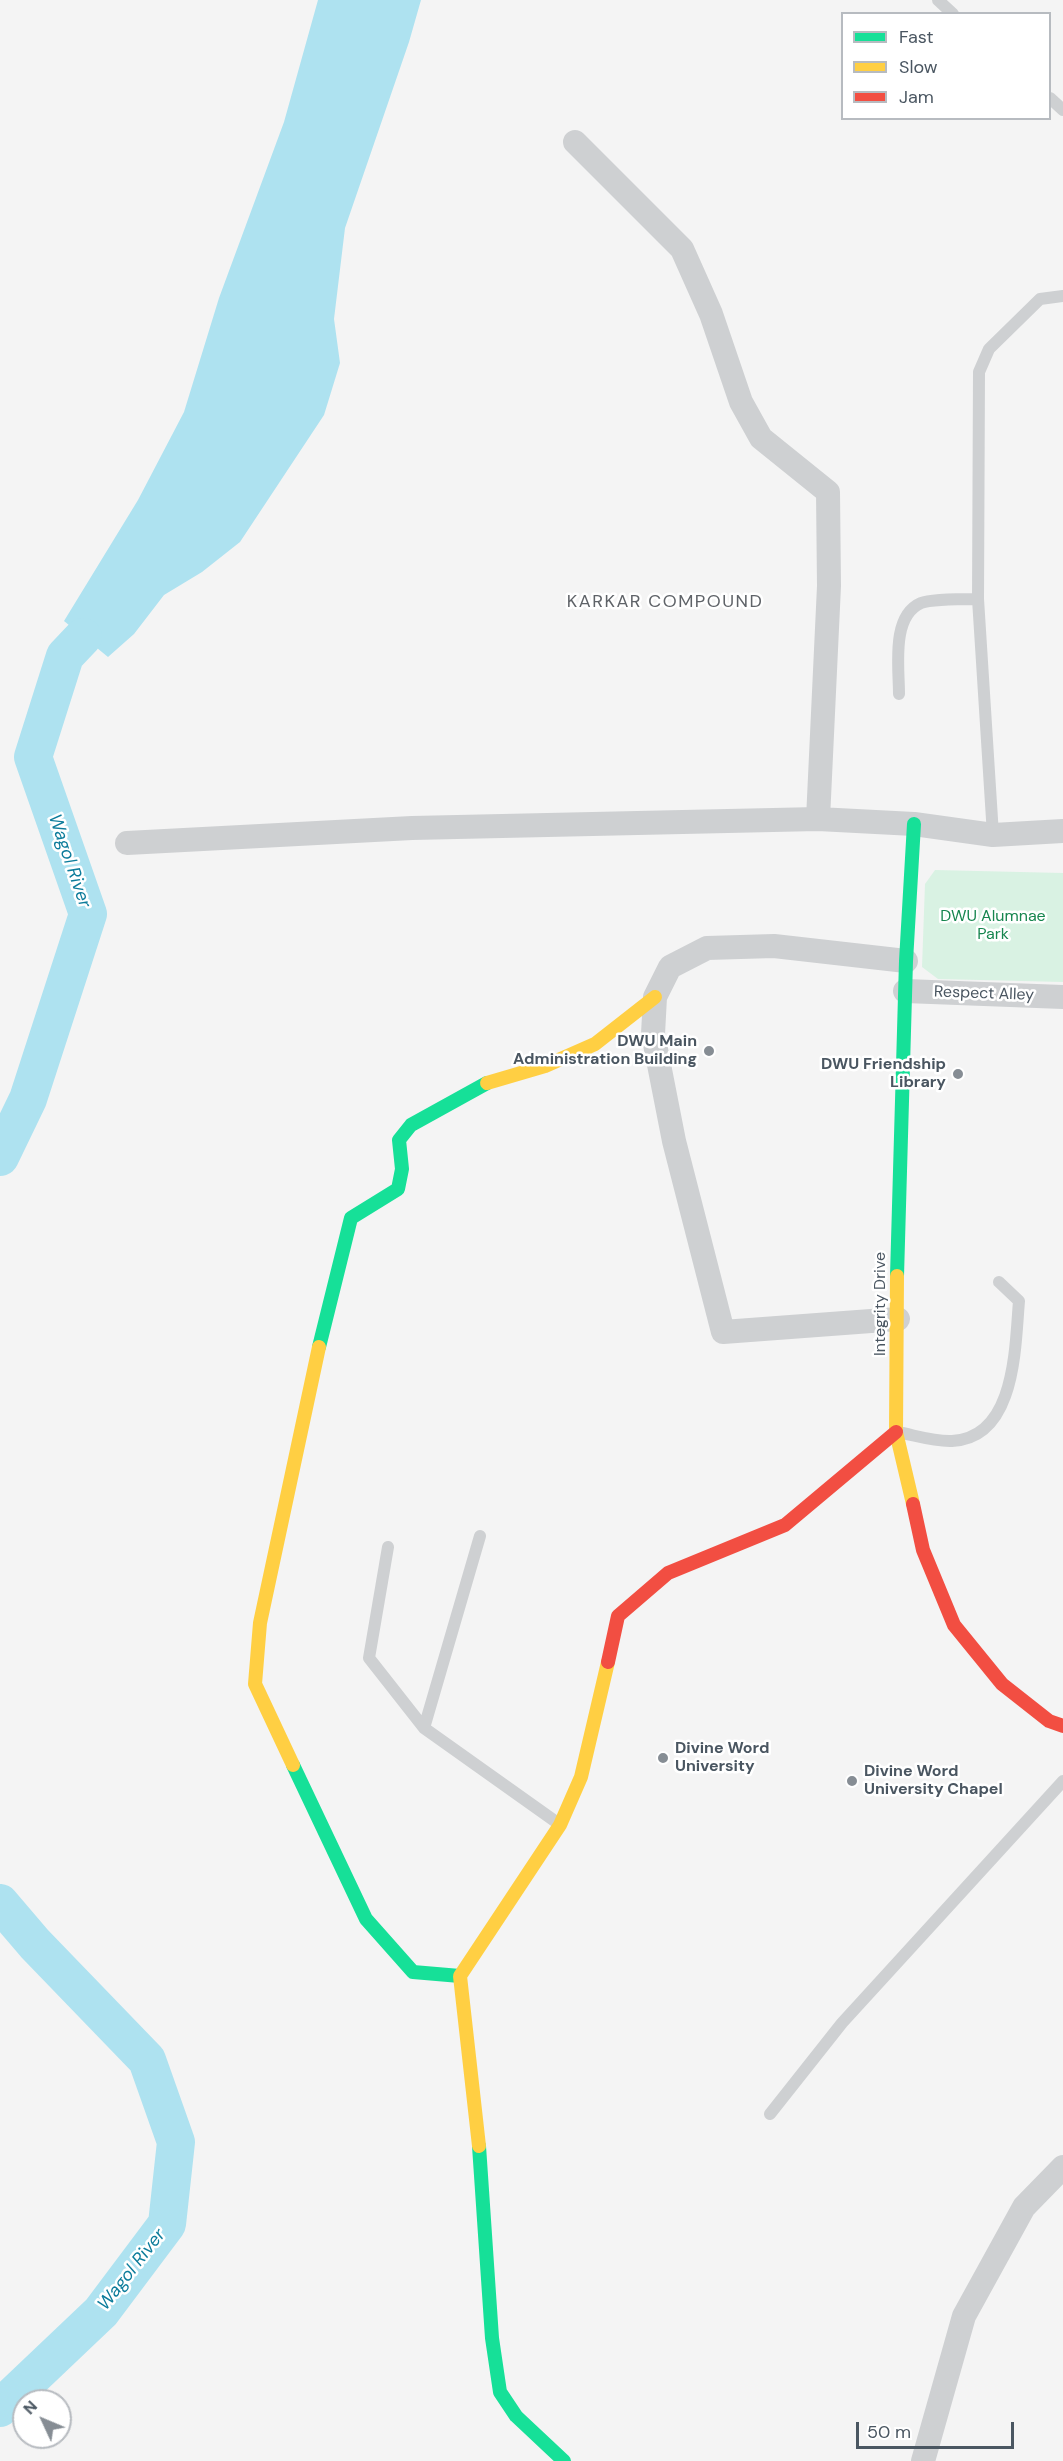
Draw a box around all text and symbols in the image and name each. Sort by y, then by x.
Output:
legend [841,12,1051,120]
text: Fast [899,25,934,49]
text: Slow [899,55,938,79]
text: Jam [899,85,934,109]
district label: KARKAR COMPOUND [567,591,763,613]
water label: Wagol River [43,811,95,911]
park label: DWU Alumnae Park [940,907,1046,945]
street label: Respect Alley [934,983,1034,1005]
place label: DWU Main Administration Building [513,1032,697,1070]
marker: DWU Main Administration Building [702,1044,716,1058]
place label: DWU Friendship Library [821,1055,946,1093]
marker: DWU Friendship Library [951,1067,965,1081]
street label: Integrity Drive [871,1252,891,1356]
place label: Divine Word University [675,1739,769,1777]
marker: Divine Word University [656,1751,670,1765]
place label: Divine Word University Chapel [864,1762,1003,1800]
marker: Divine Word University Chapel [845,1774,859,1788]
water label: Wagol River [93,2225,171,2315]
north arrow [12,2389,72,2449]
text: N [19,2396,42,2419]
scale bar [859,2410,1016,2448]
text: 50 m [867,2420,911,2444]

